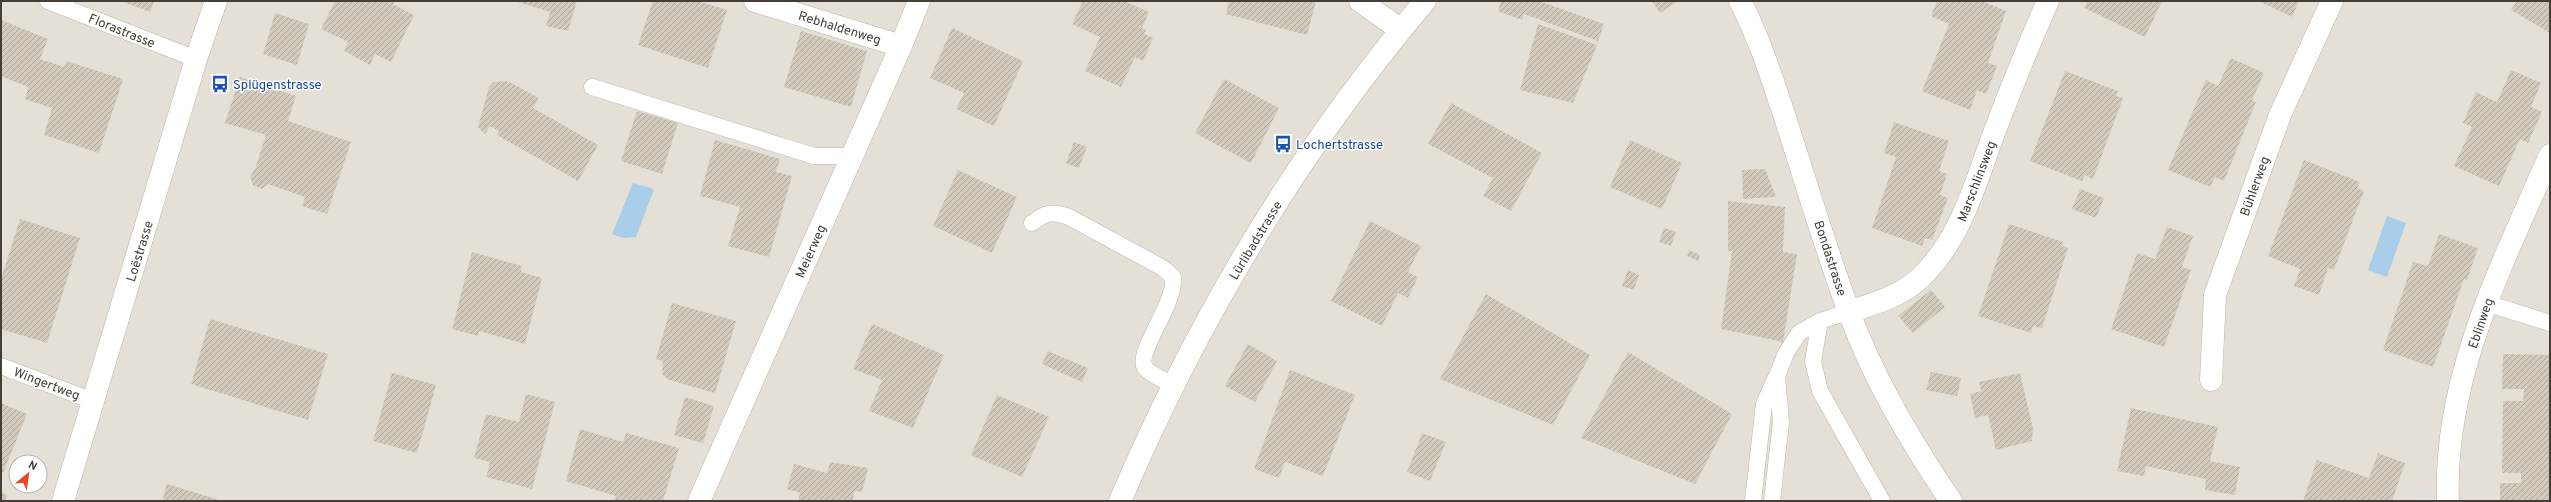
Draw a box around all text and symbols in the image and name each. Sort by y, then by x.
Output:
street label: Rebhaldenweg [796,9,883,49]
street label: Florastrasse [86,11,157,52]
bus stop icon: Splügenstrasse [210,74,230,94]
place label: Splügenstrasse [233,78,322,94]
bus stop icon: Lochertstrasse [1273,134,1293,154]
place label: Lochertstrasse [1296,138,1383,154]
street label: Marschlinsweg [1955,139,2001,224]
street label: Bühlerweg [2238,155,2274,219]
street label: Lürlibadstrasse [1227,199,1287,283]
street label: Loëstrasse [124,219,158,284]
street label: Bondastrasse [1809,219,1849,298]
street label: Meierweg [793,223,831,281]
street label: Eblinweg [2466,296,2498,351]
street label: Wingertweg [11,365,82,405]
north arrow [8,454,48,494]
text: N [26,458,39,474]

